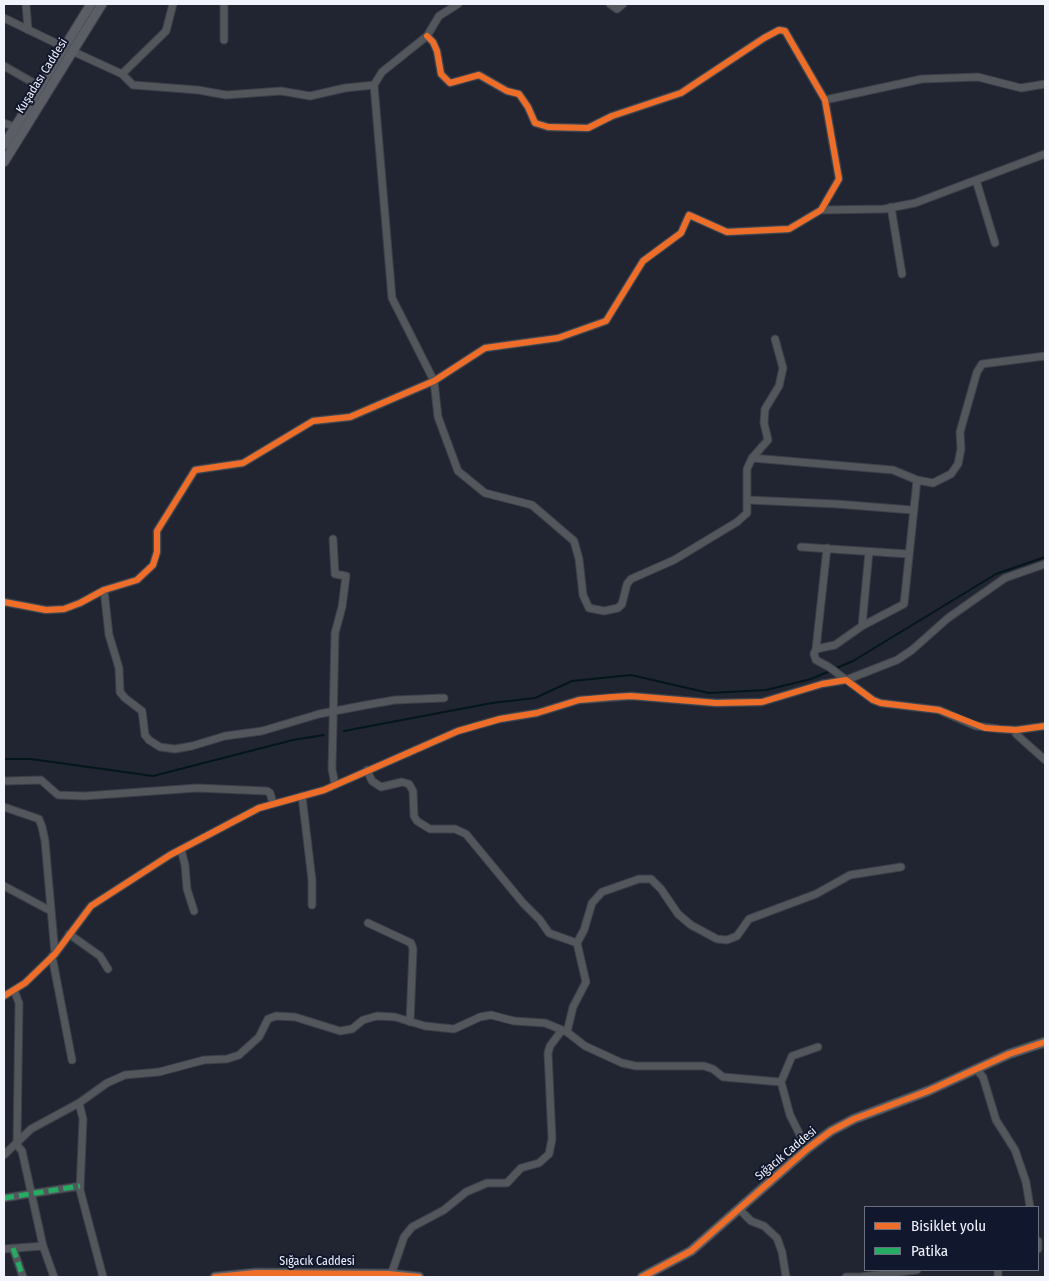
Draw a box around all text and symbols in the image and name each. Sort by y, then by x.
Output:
street label: Kuşadası Caddesi [13,36,71,116]
street label: Sığacık Caddesi [752,1124,820,1184]
legend [864,1206,1039,1271]
text: Bisiklet yolu [911,1217,986,1235]
text: Patika [911,1242,948,1260]
street label: Sığacık Caddesi [279,1255,355,1269]

